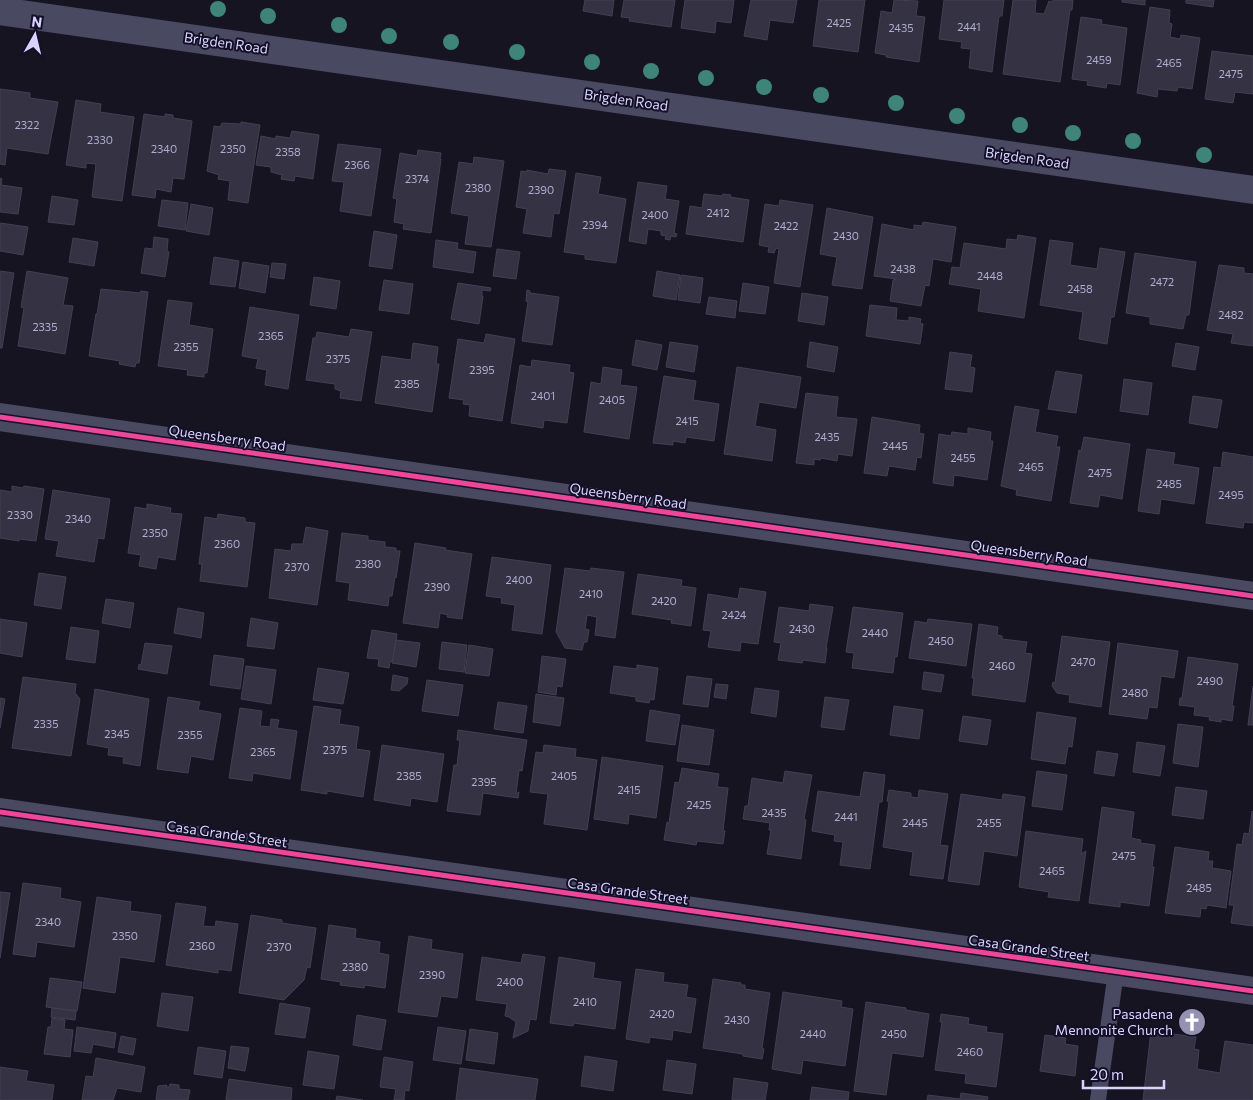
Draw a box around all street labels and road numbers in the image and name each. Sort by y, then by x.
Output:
street label: Brigden Road [183,28,269,57]
street label: Brigden Road [583,85,669,114]
street label: Brigden Road [984,143,1070,172]
street label: Queensberry Road [168,421,287,454]
street label: Queensberry Road [569,479,688,512]
street label: Queensberry Road [970,536,1089,569]
street label: Casa Grande Street [165,817,289,850]
street label: Casa Grande Street [566,874,690,907]
street label: Casa Grande Street [967,931,1091,964]

